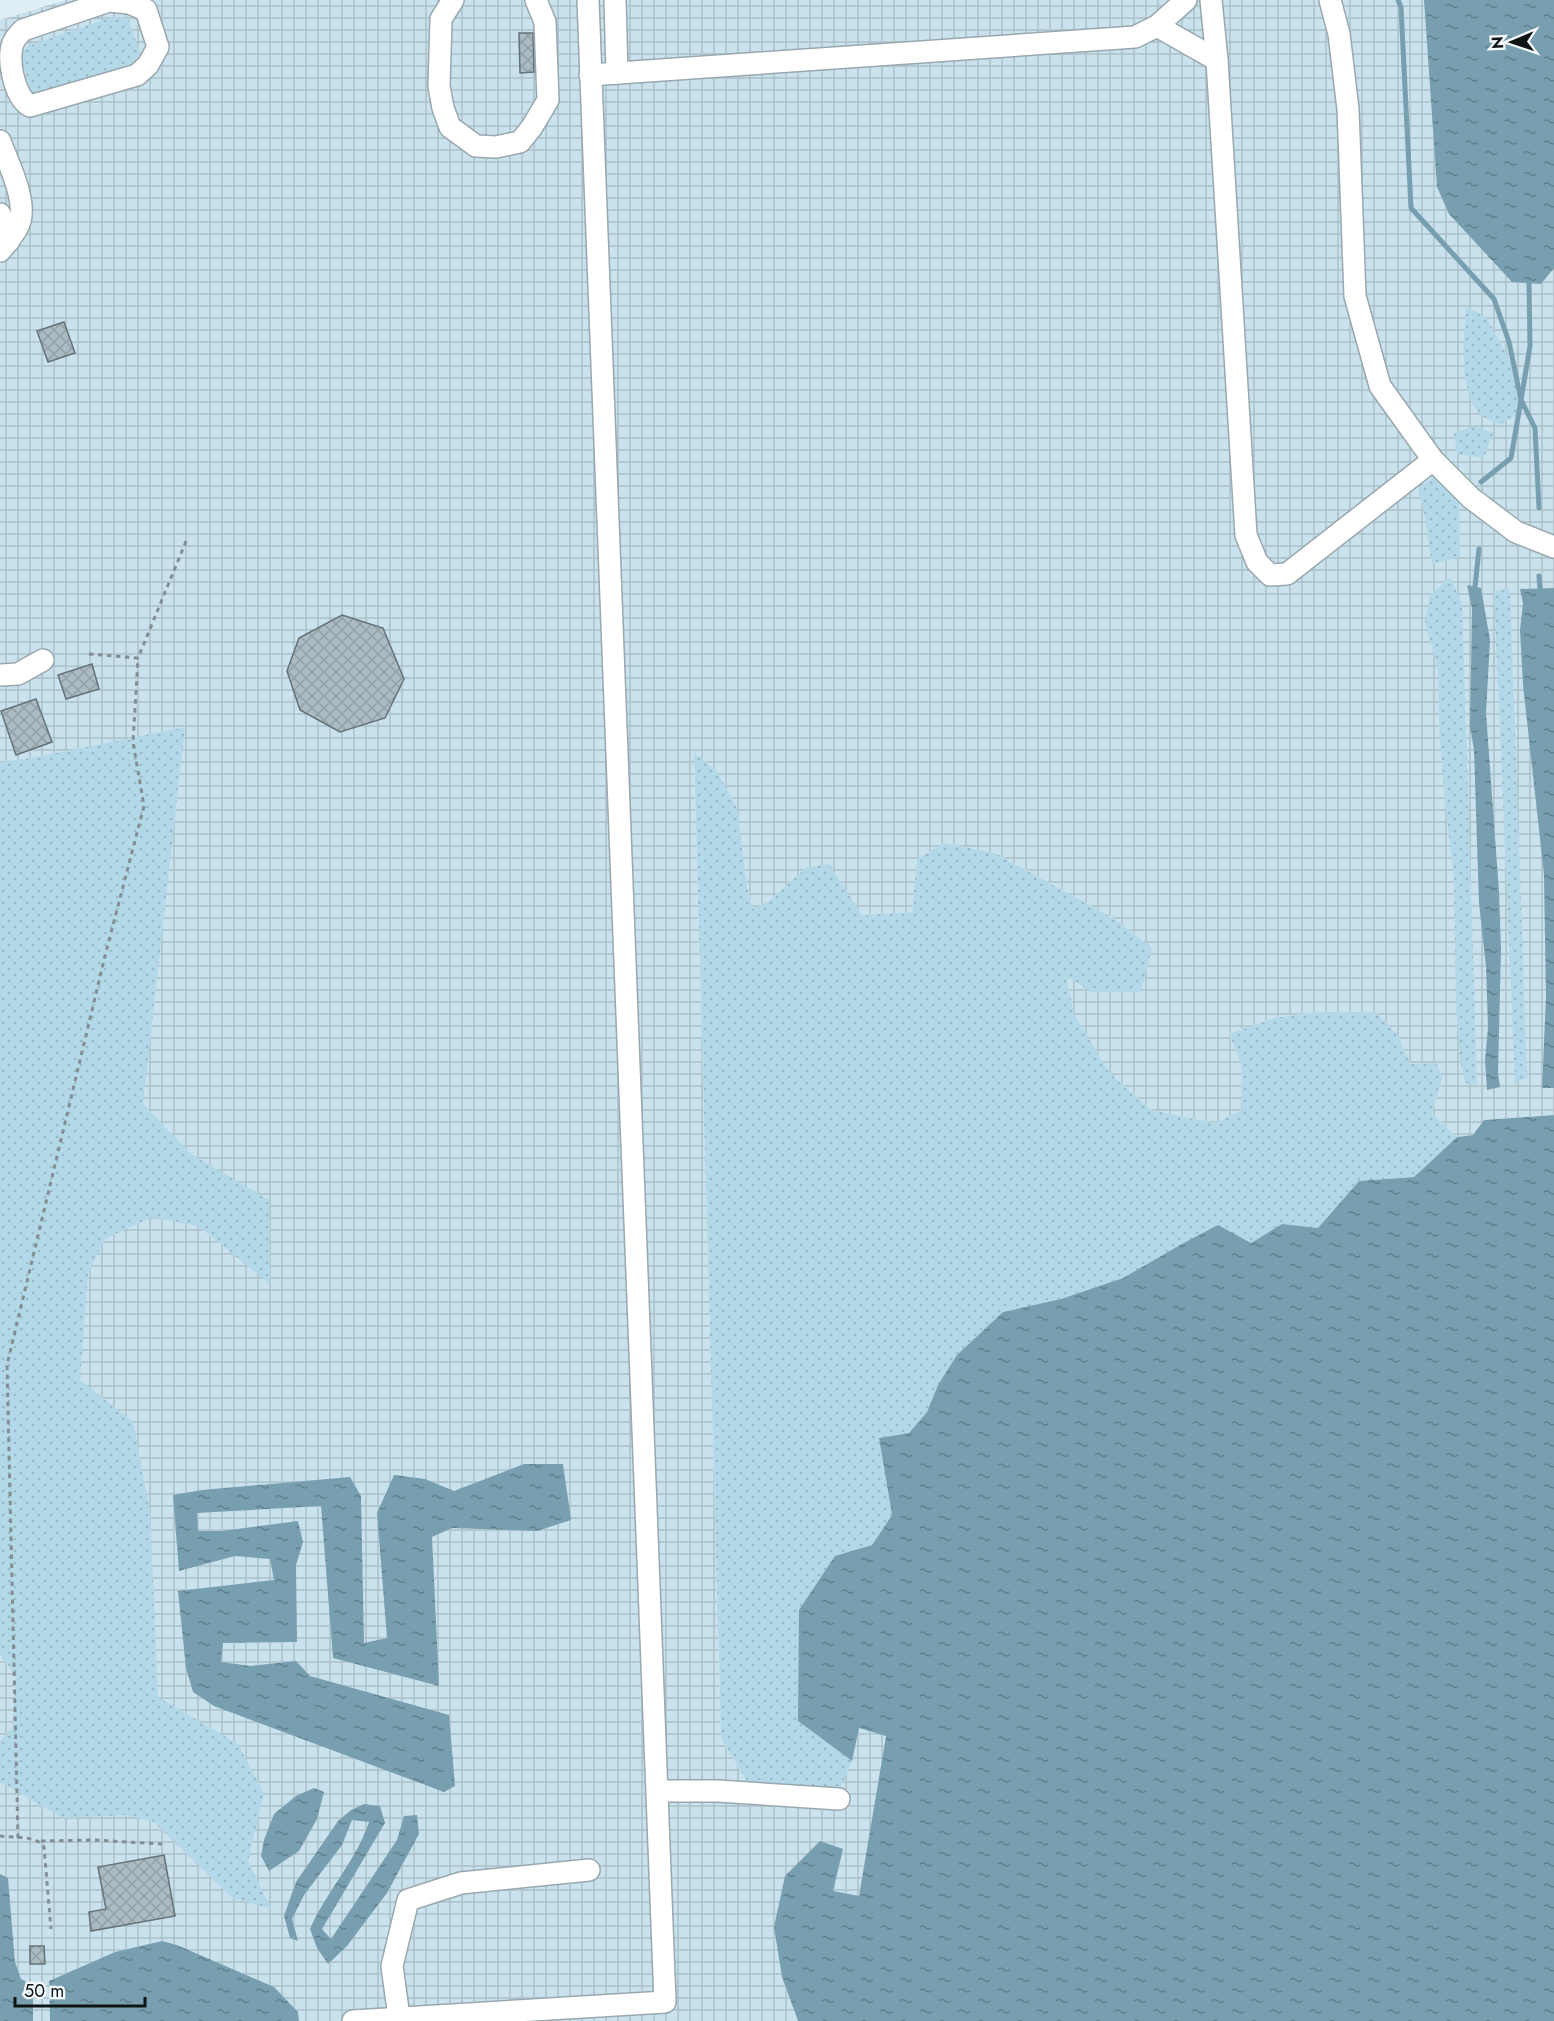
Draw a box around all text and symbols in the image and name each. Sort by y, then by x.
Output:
north arrow [1482,12,1542,72]
text: N [1486,36,1509,49]
scale bar [15,1970,146,2008]
text: 50 m [24,1978,64,2004]

